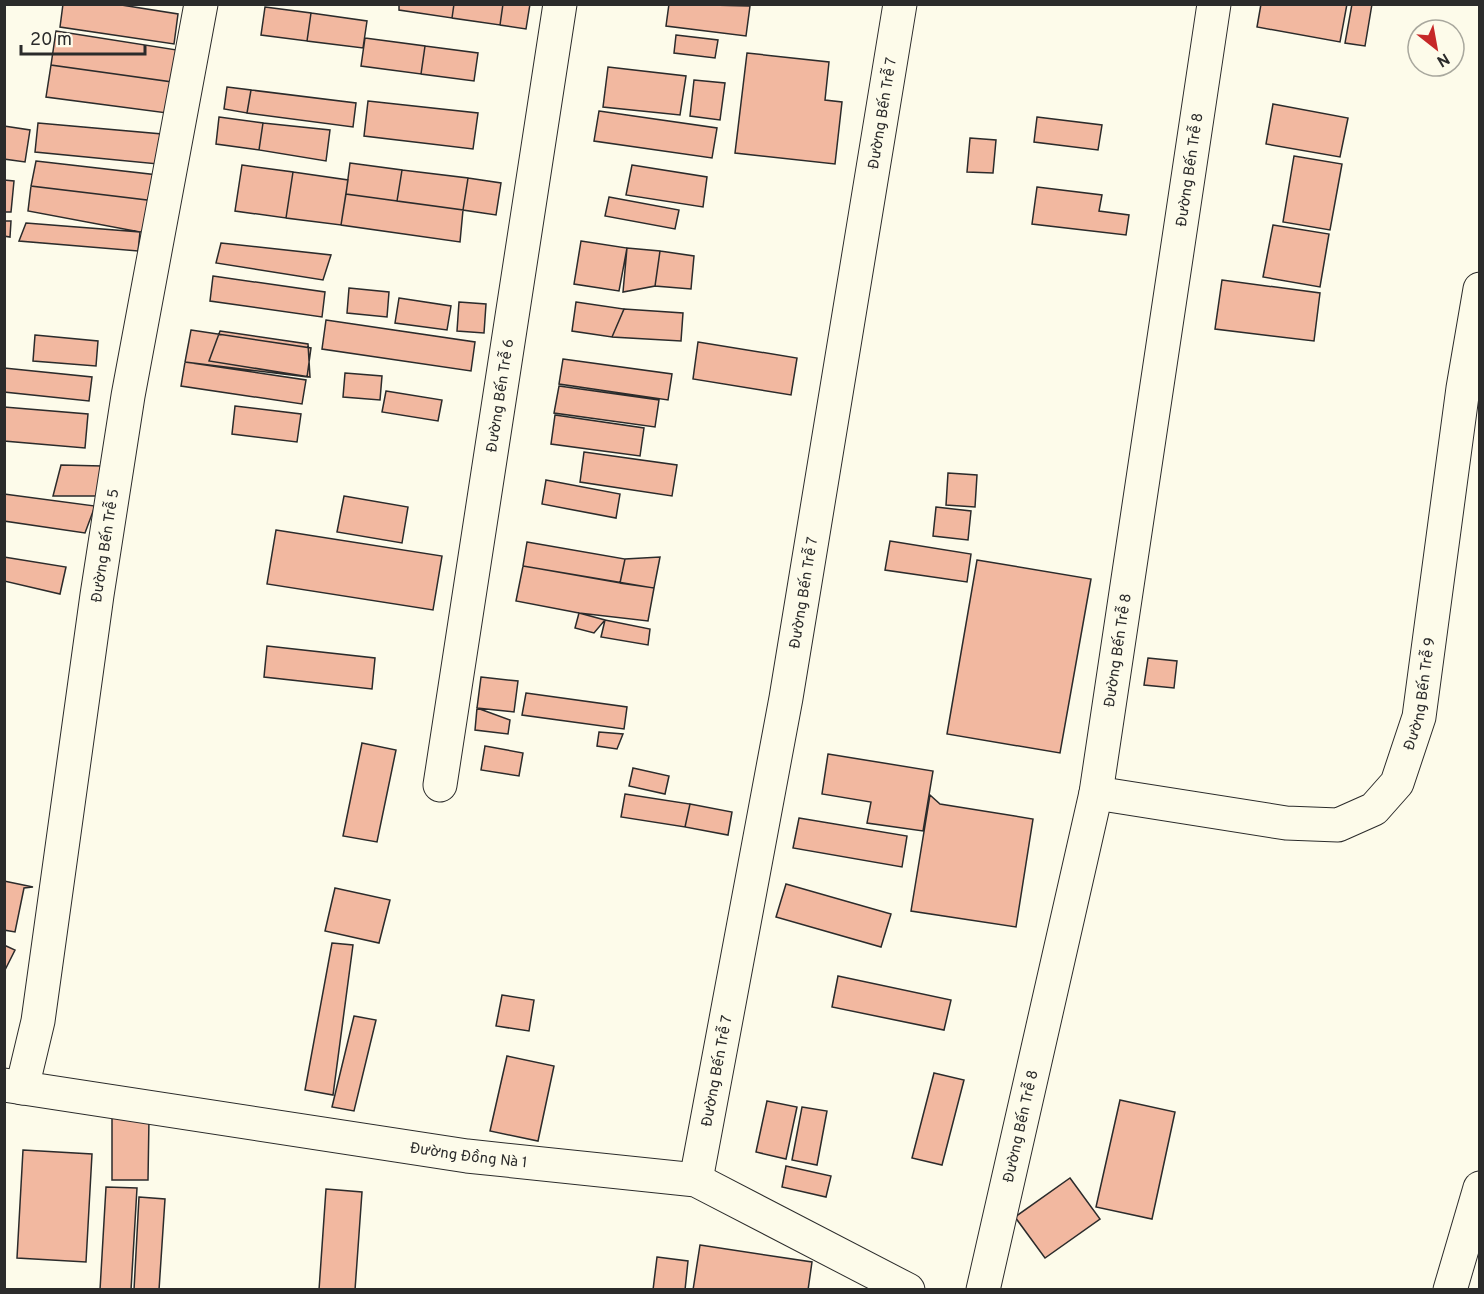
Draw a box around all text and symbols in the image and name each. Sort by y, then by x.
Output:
scale bar [21,18,146,56]
north arrow [1406,18,1466,78]
text: 20 m [30,29,72,52]
text: N [1433,48,1453,71]
street label: Đường Bến Trễ 7 [865,56,902,171]
street label: Đường Bến Trễ 8 [1173,112,1209,228]
street label: Đường Bến Trễ 6 [483,338,519,454]
street label: Đường Bến Trễ 5 [88,488,124,604]
street label: Đường Bến Trễ 7 [786,536,823,650]
street label: Đường Bến Trễ 8 [1101,592,1137,709]
street label: Đường Bến Trễ 9 [1401,636,1441,753]
street label: Đường Bến Trễ 7 [698,1014,738,1128]
street label: Đường Bến Trễ 8 [1000,1068,1044,1185]
street label: Đường Đồng Nà 1 [409,1139,528,1173]

